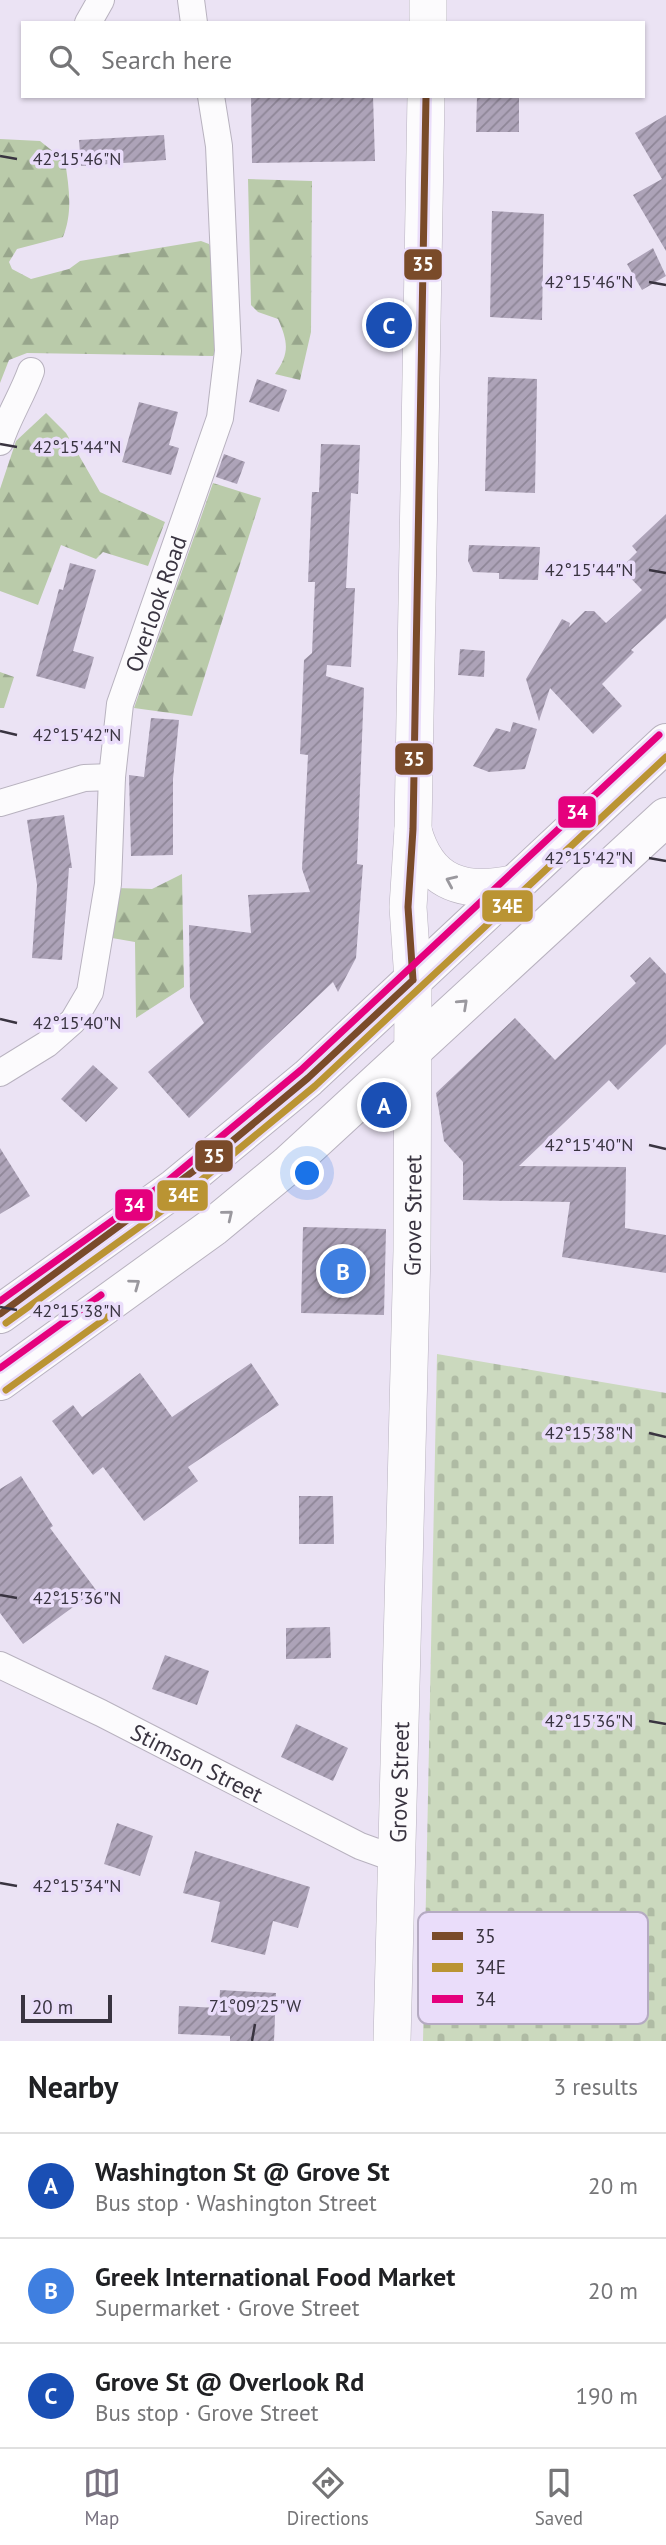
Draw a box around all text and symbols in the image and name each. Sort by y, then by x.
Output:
search box [21,21,645,98]
icon: search [45,41,83,79]
text: Search here [101,43,232,76]
text: 42°15'46"N [33,147,121,170]
line badge: 35 [403,248,443,281]
text: 35 [412,252,434,276]
text: 42°15'46"N [545,270,633,293]
pin: C [366,299,412,351]
text: 42°15'44"N [33,435,121,458]
street label: Overlook Road [118,532,192,675]
text: 42°15'44"N [545,558,633,581]
text: 42°15'42"N [33,723,121,746]
line badge: 35 [394,742,434,776]
text: 35 [403,747,425,771]
line badge: 34 [557,795,597,829]
text: 34 [566,800,588,824]
text: 42°15'42"N [545,846,633,869]
one-way arrow [446,875,458,889]
line badge: 34E [481,889,534,923]
text: 34E [491,894,523,918]
one-way arrow [455,999,468,1012]
text: 42°15'40"N [33,1011,121,1034]
pin: A [361,1079,407,1131]
text: 42°15'40"N [545,1133,633,1156]
line badge: 35 [194,1139,234,1173]
text: 35 [203,1144,225,1168]
street label: Grove Street [397,1154,427,1276]
your location [290,1156,324,1190]
line badge: 34E [156,1179,209,1212]
text: 34E [167,1183,199,1207]
line badge: 34 [114,1188,154,1222]
text: 34 [123,1193,145,1217]
one-way arrow [221,1210,233,1223]
pin: B [320,1245,366,1297]
one-way arrow [127,1280,140,1292]
text: 42°15'38"N [33,1299,121,1322]
text: 42°15'38"N [545,1421,633,1444]
text: 42°15'36"N [33,1586,121,1609]
text: 42°15'36"N [545,1709,633,1732]
street label: Stimson Street [126,1717,268,1808]
street label: Grove Street [383,1721,415,1843]
text: 42°15'34"N [33,1874,121,1897]
legend [418,1912,648,2024]
text: 35 [475,1924,496,1948]
text: 34E [475,1955,506,1979]
text: 34 [475,1987,496,2011]
scale bar [21,1992,112,2024]
text: 71°09'25"W [209,1994,301,2017]
text: 20 m [32,1995,73,2019]
text: Nearby [28,2067,118,2106]
text: 3 results [554,2072,638,2101]
text: Washington St @ Grove St [95,2155,390,2188]
text: A [44,2171,58,2200]
text: 20 m [588,2171,638,2200]
text: Bus stop · Washington Street [95,2188,377,2217]
text: Greek International Food Market [95,2260,455,2293]
text: B [44,2276,58,2305]
text: 20 m [588,2276,638,2305]
text: Supermarket · Grove Street [95,2293,359,2322]
text: Grove St @ Overlook Rd [95,2365,364,2398]
text: C [45,2381,57,2410]
text: 190 m [576,2381,638,2410]
text: Bus stop · Grove Street [95,2398,318,2427]
tab: Map [83,2464,121,2530]
tab: Directions [287,2464,369,2530]
tab: Saved [535,2464,583,2530]

